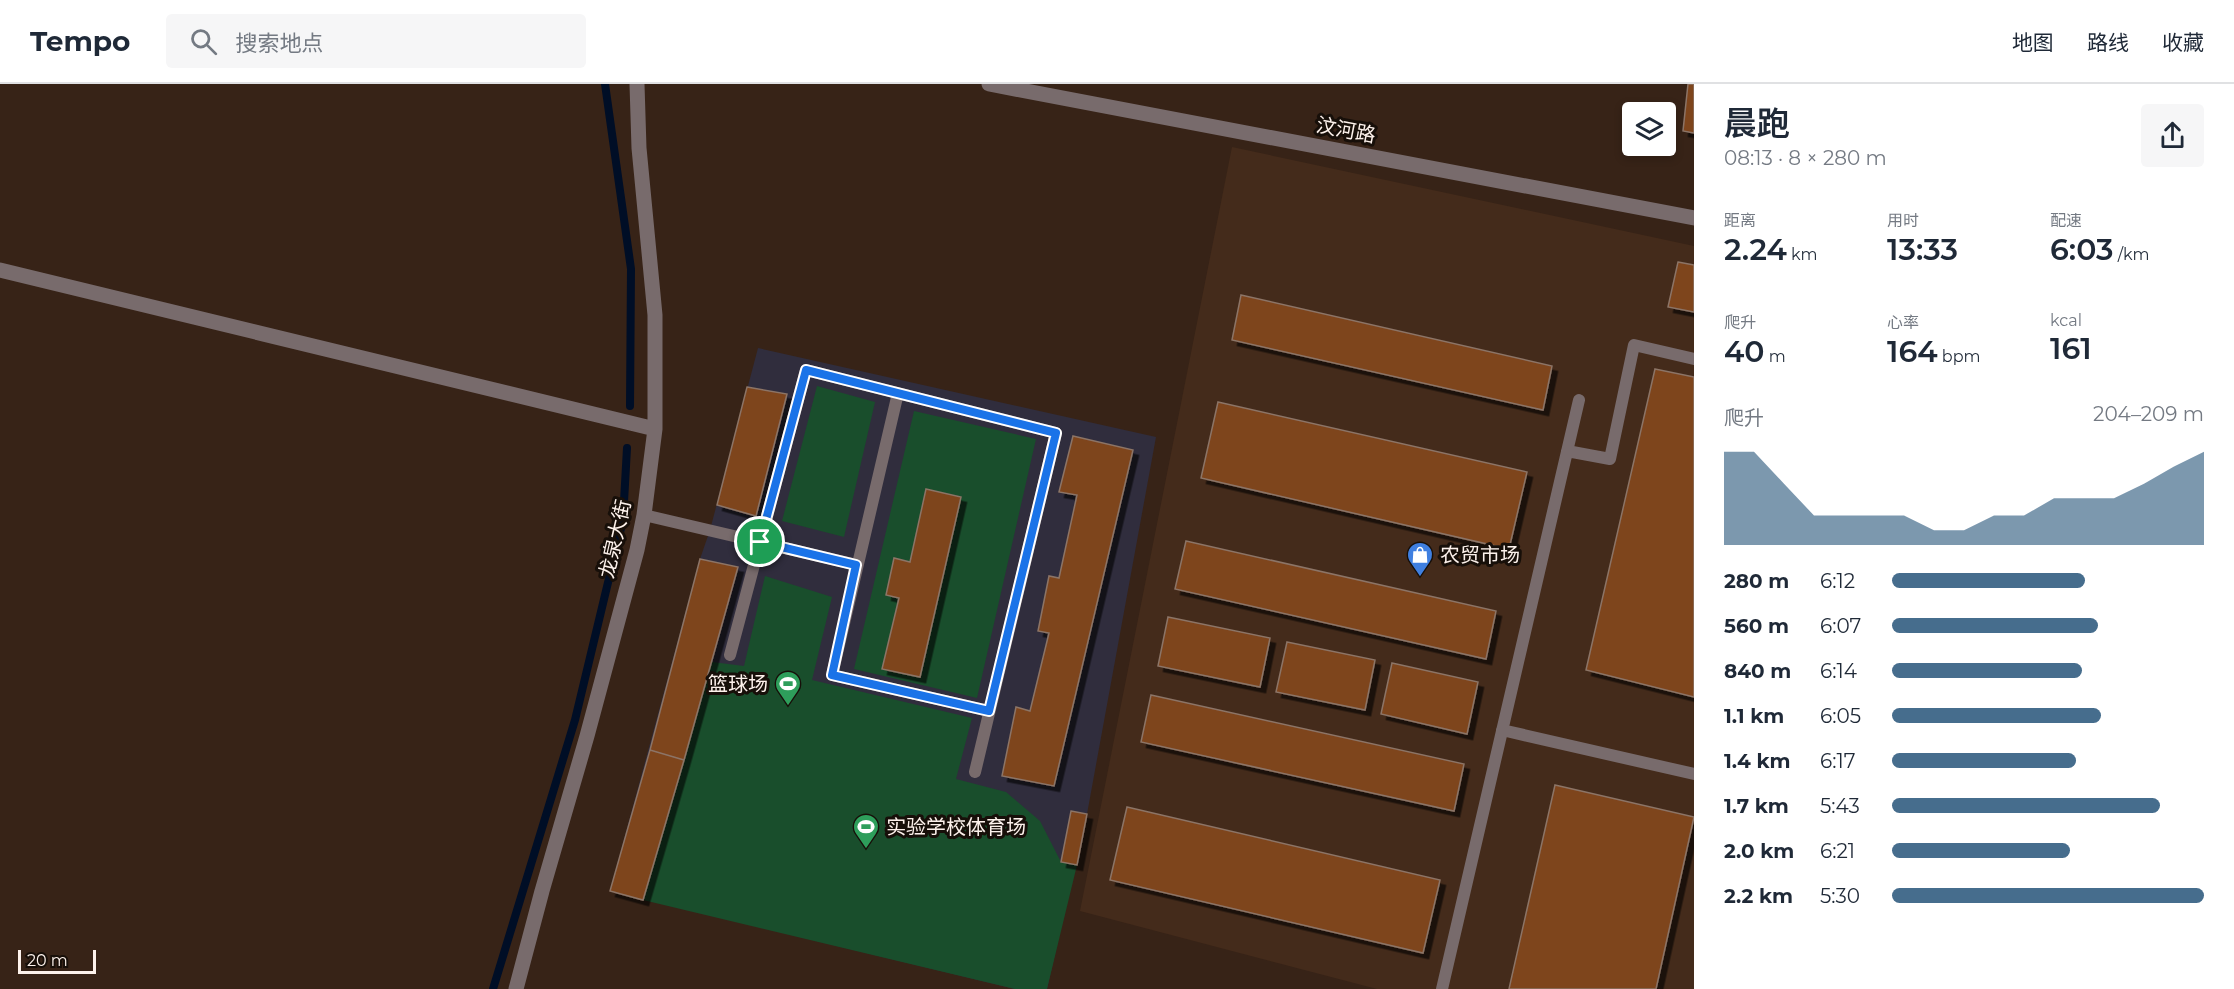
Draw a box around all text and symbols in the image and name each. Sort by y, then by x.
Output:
search box [166,14,586,68]
text: Tempo [30,24,130,58]
icon: search [187,25,220,58]
text: 搜索地点 [235,30,323,57]
text: 地图 [2012,30,2054,55]
text: 路线 [2087,30,2129,55]
text: 收藏 [2162,30,2204,55]
map controls [1622,102,1676,156]
button: layers [1622,102,1676,156]
text: 晨跑 [1724,103,1790,143]
button: share [2141,104,2204,167]
street label: 汶河路 [1314,112,1378,148]
text: 08:13 · 8 × 280 m [1724,146,1887,170]
text: 距离 [1724,211,1756,230]
text: 用时 [1887,211,1919,230]
text: 配速 [2050,211,2082,230]
text: 2.24 [1724,231,1787,268]
text: 13:33 [1887,231,1958,268]
text: 6:03 [2050,231,2113,268]
text: km [1787,245,1817,264]
text: /km [2113,245,2150,264]
text: kcal [2050,311,2082,330]
text: 爬升 [1724,313,1756,332]
text: 心率 [1887,313,1919,332]
text: 161 [2050,330,2092,367]
text: 40 [1724,333,1765,370]
text: 164 [1887,333,1938,370]
text: m [1765,347,1786,366]
text: bpm [1938,347,1981,366]
text: 204–209 m [2093,402,2204,426]
text: 爬升 [1724,406,1764,430]
street label: 龙泉大街 [594,497,636,581]
pin [734,516,785,567]
icon: arrive [743,525,776,558]
shop icon: 农贸市场 [1405,540,1435,578]
place label: 农贸市场 [1440,543,1520,567]
text: 280 m [1724,569,1789,593]
text: 6:12 [1820,569,1855,593]
text: 560 m [1724,614,1789,638]
text: 6:07 [1820,614,1861,638]
text: 840 m [1724,659,1791,683]
text: 6:14 [1820,659,1857,683]
sports icon: 篮球场 [773,669,803,707]
place label: 篮球场 [708,672,768,696]
text: 1.1 km [1724,704,1784,728]
text: 6:05 [1820,704,1861,728]
text: 1.4 km [1724,749,1791,773]
text: 6:17 [1820,749,1855,773]
text: 1.7 km [1724,794,1789,818]
text: 5:43 [1820,794,1860,818]
sports icon: 实验学校体育场 [851,812,881,850]
place label: 实验学校体育场 [886,815,1026,839]
text: 2.0 km [1724,839,1794,863]
text: 6:21 [1820,839,1855,863]
text: 2.2 km [1724,884,1793,908]
text: 5:30 [1820,884,1860,908]
scale bar [18,947,96,974]
text: 20 m [27,951,68,970]

